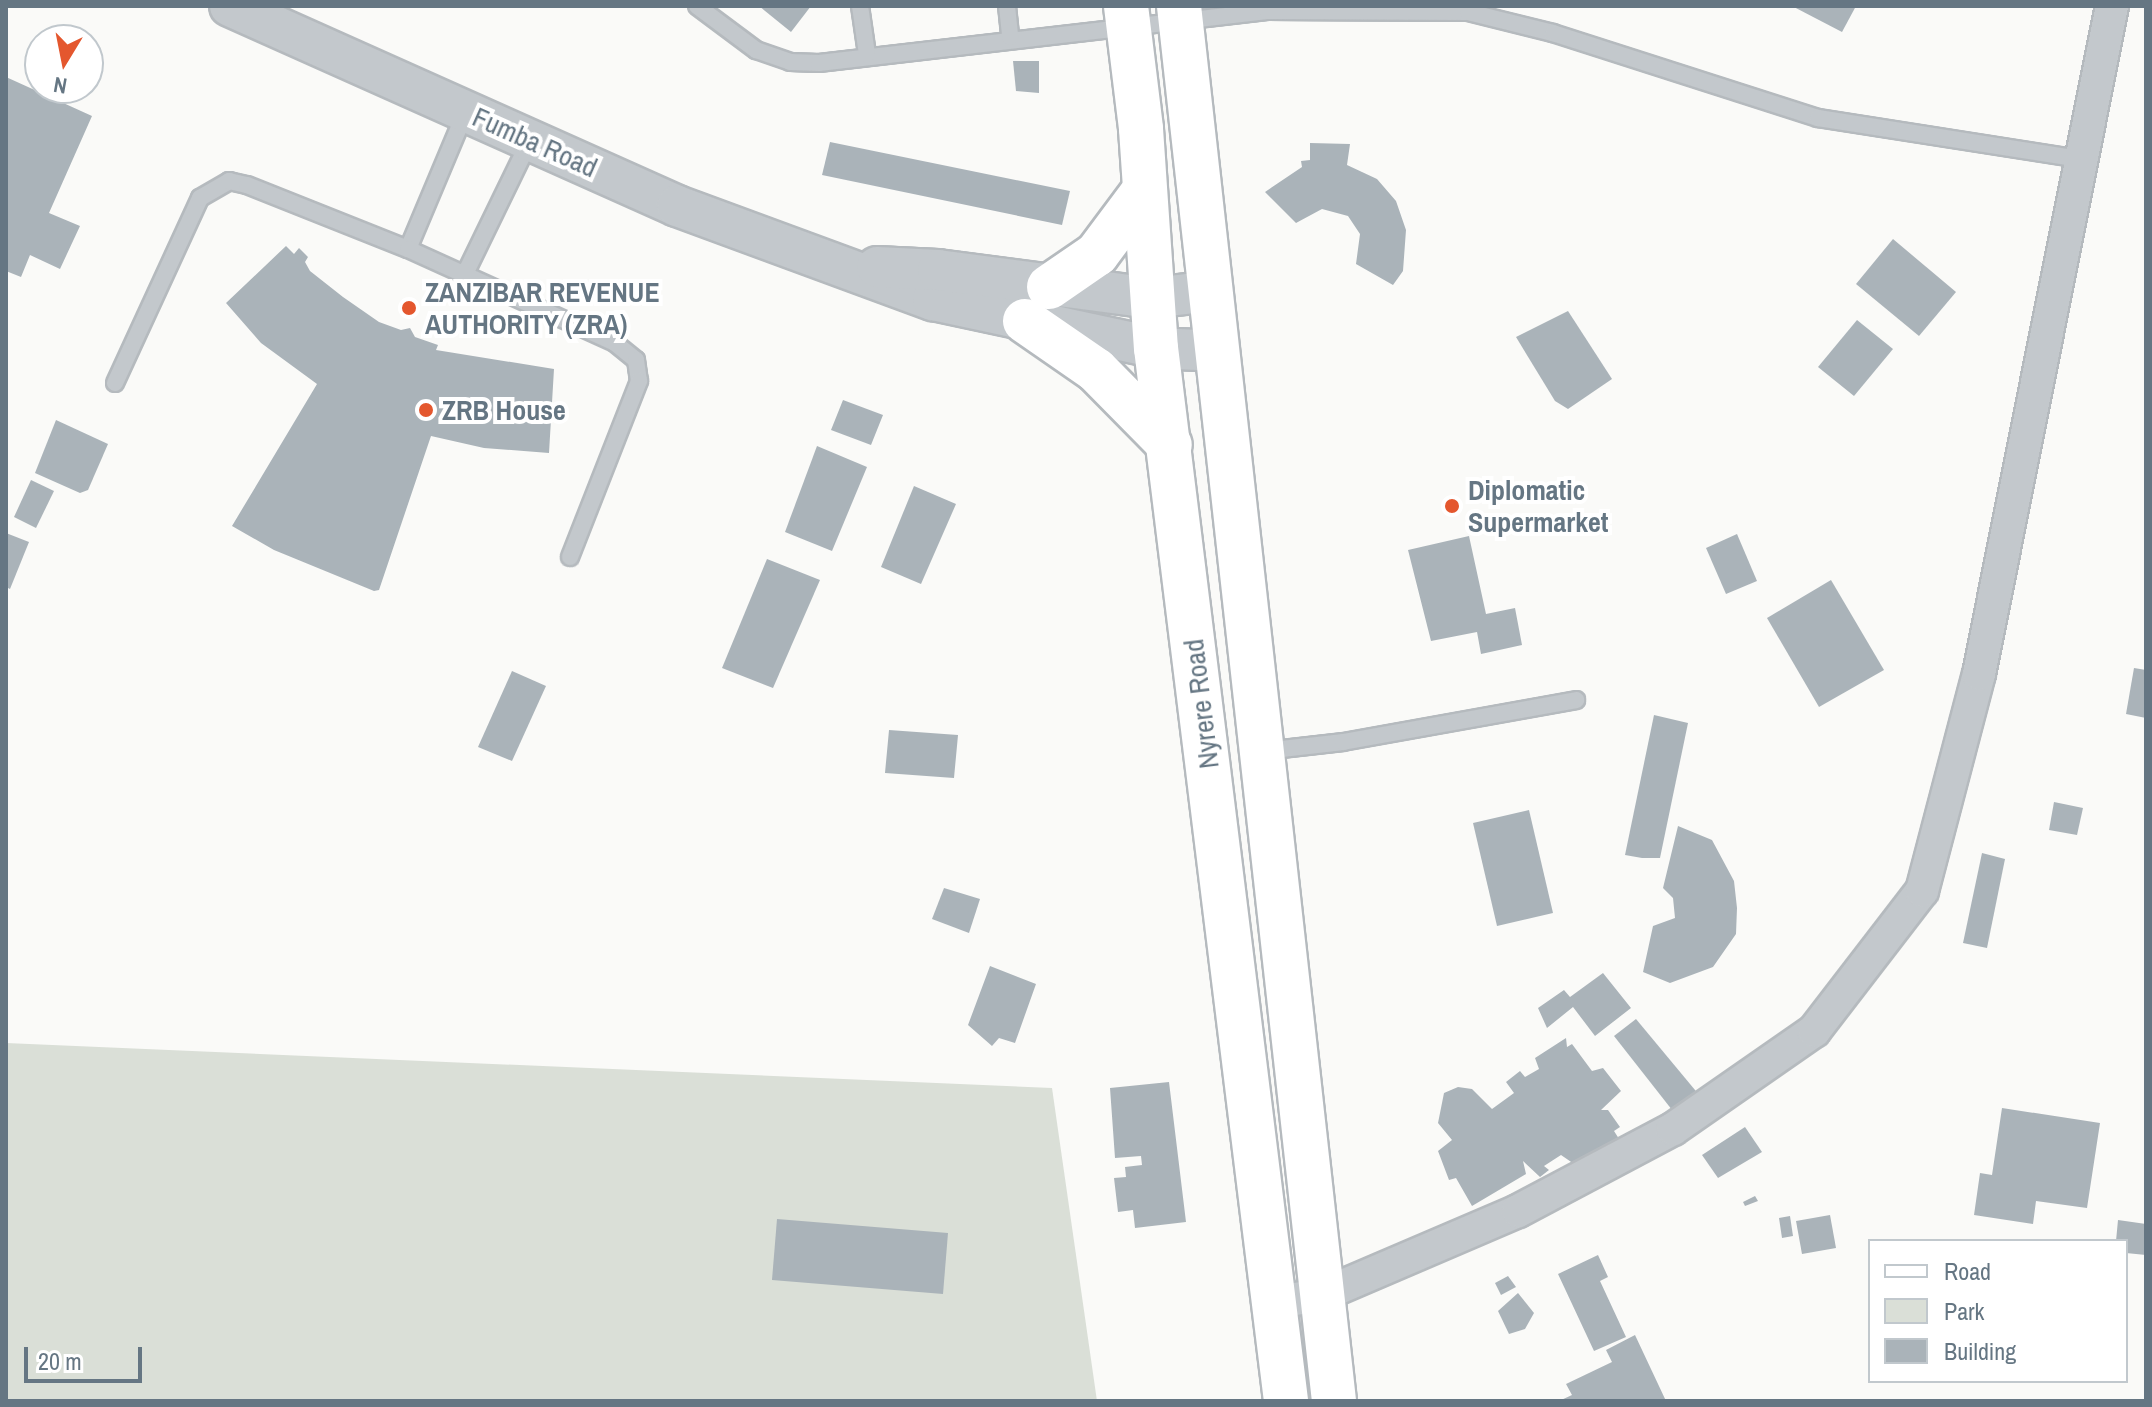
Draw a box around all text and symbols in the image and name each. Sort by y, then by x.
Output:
north arrow [24,24,104,104]
text: N [51,70,69,102]
street label: Fumba Road [468,100,602,184]
place label: ZANZIBAR REVENUE AUTHORITY (ZRA) [425,275,660,341]
marker: ZANZIBAR REVENUE AUTHORITY (ZRA) [400,299,418,317]
place label: ZRB House [442,393,566,427]
marker: ZRB House [417,401,435,419]
place label: Diplomatic Supermarket [1468,473,1608,539]
marker: Diplomatic Supermarket [1443,497,1461,515]
street label: Nyrere Road [1176,637,1226,771]
legend [1868,1239,2128,1383]
text: Road [1944,1255,1991,1287]
text: Park [1944,1295,1984,1327]
scale bar [28,1331,146,1381]
text: Building [1944,1335,2016,1367]
text: 20 m [38,1345,82,1377]

